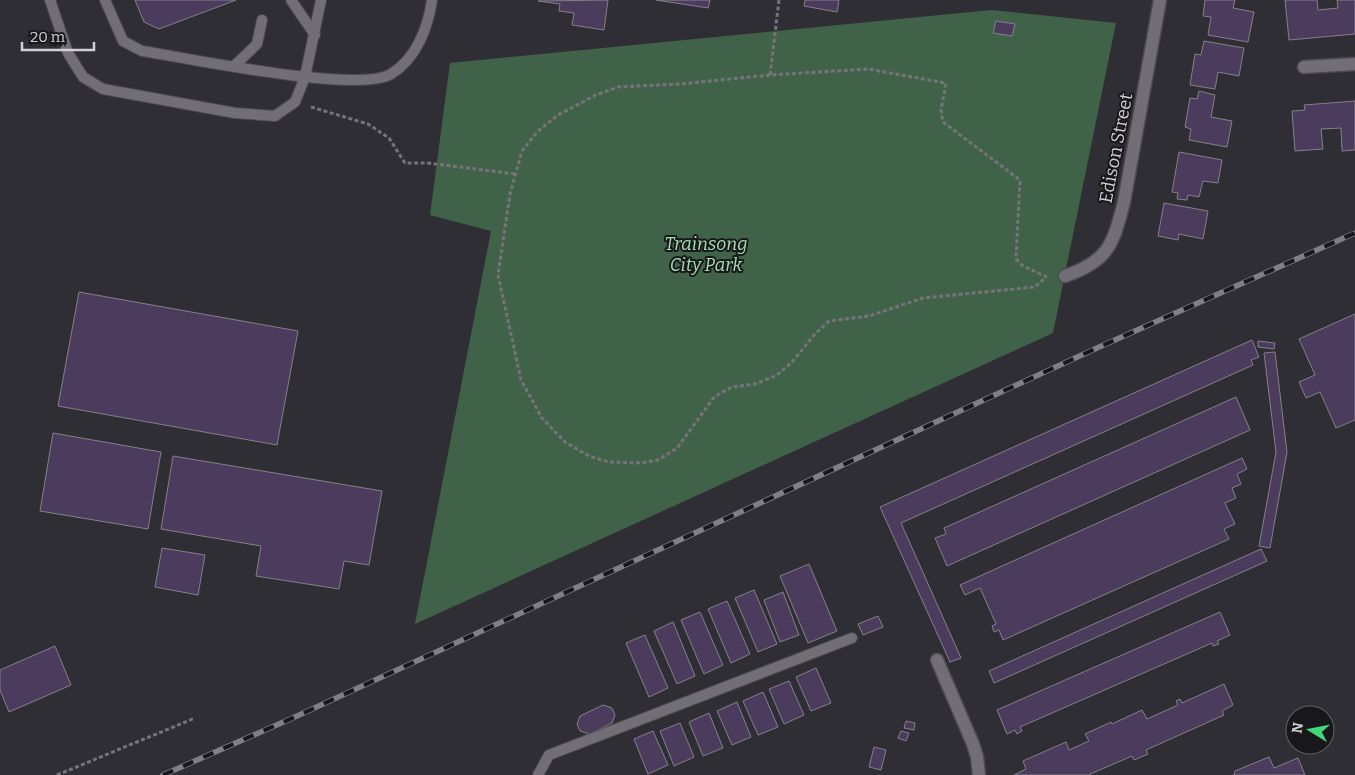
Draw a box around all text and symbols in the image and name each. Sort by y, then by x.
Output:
scale bar [22,20,95,52]
text: 20 m [30,28,66,46]
street label: Edison Street [1095,91,1138,205]
park label: Trainsong City Park [664,233,748,276]
north arrow [1285,705,1335,755]
text: N [1288,721,1307,735]

